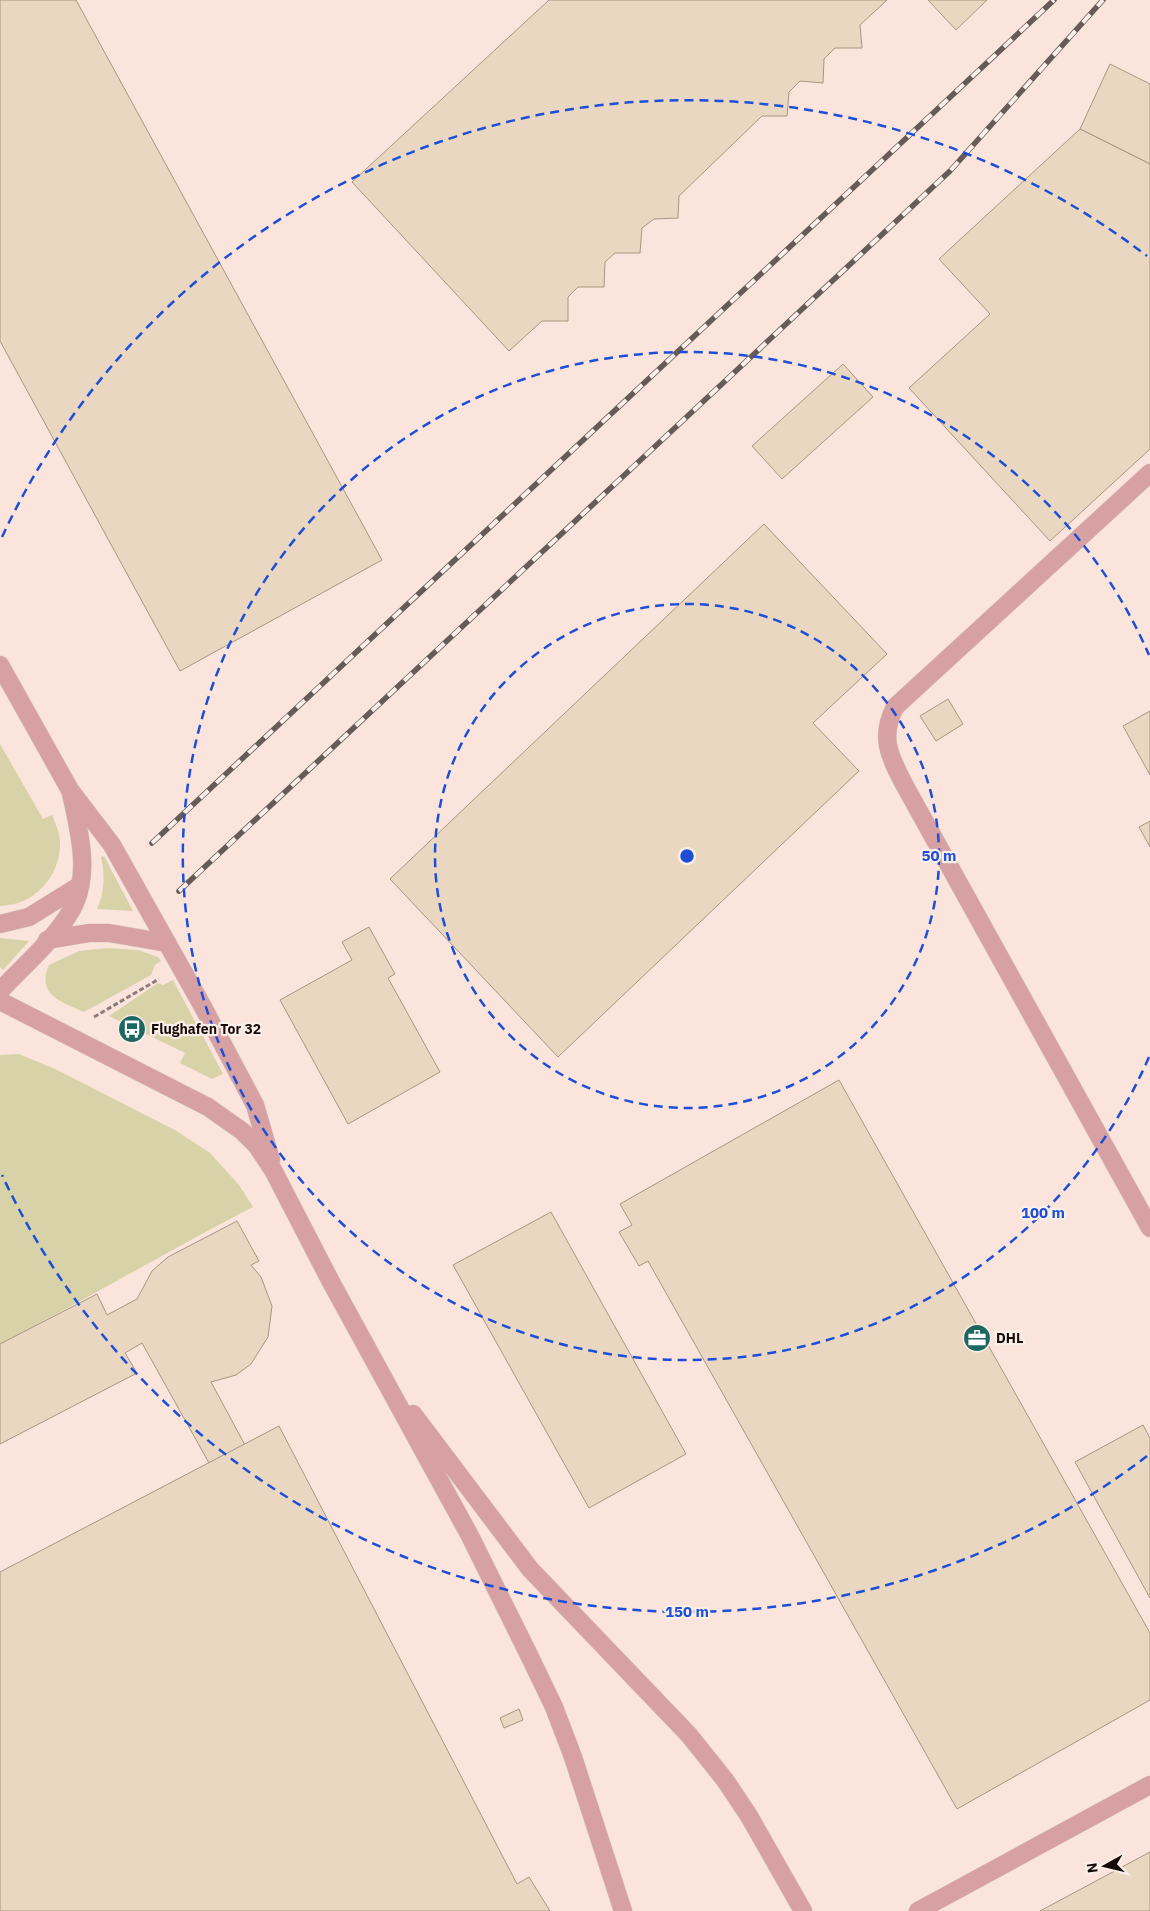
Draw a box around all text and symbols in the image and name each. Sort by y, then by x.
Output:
text: 50 m [922,846,956,865]
centre of rings [678,847,696,865]
bus stop icon: Flughafen Tor 32 [117,1014,147,1044]
place label: Flughafen Tor 32 [151,1020,261,1038]
text: 100 m [1021,1203,1065,1222]
office icon: DHL [962,1323,992,1353]
place label: DHL [996,1329,1023,1347]
text: 150 m [665,1602,709,1621]
north arrow [1080,1841,1130,1891]
text: N [1083,1862,1102,1874]

